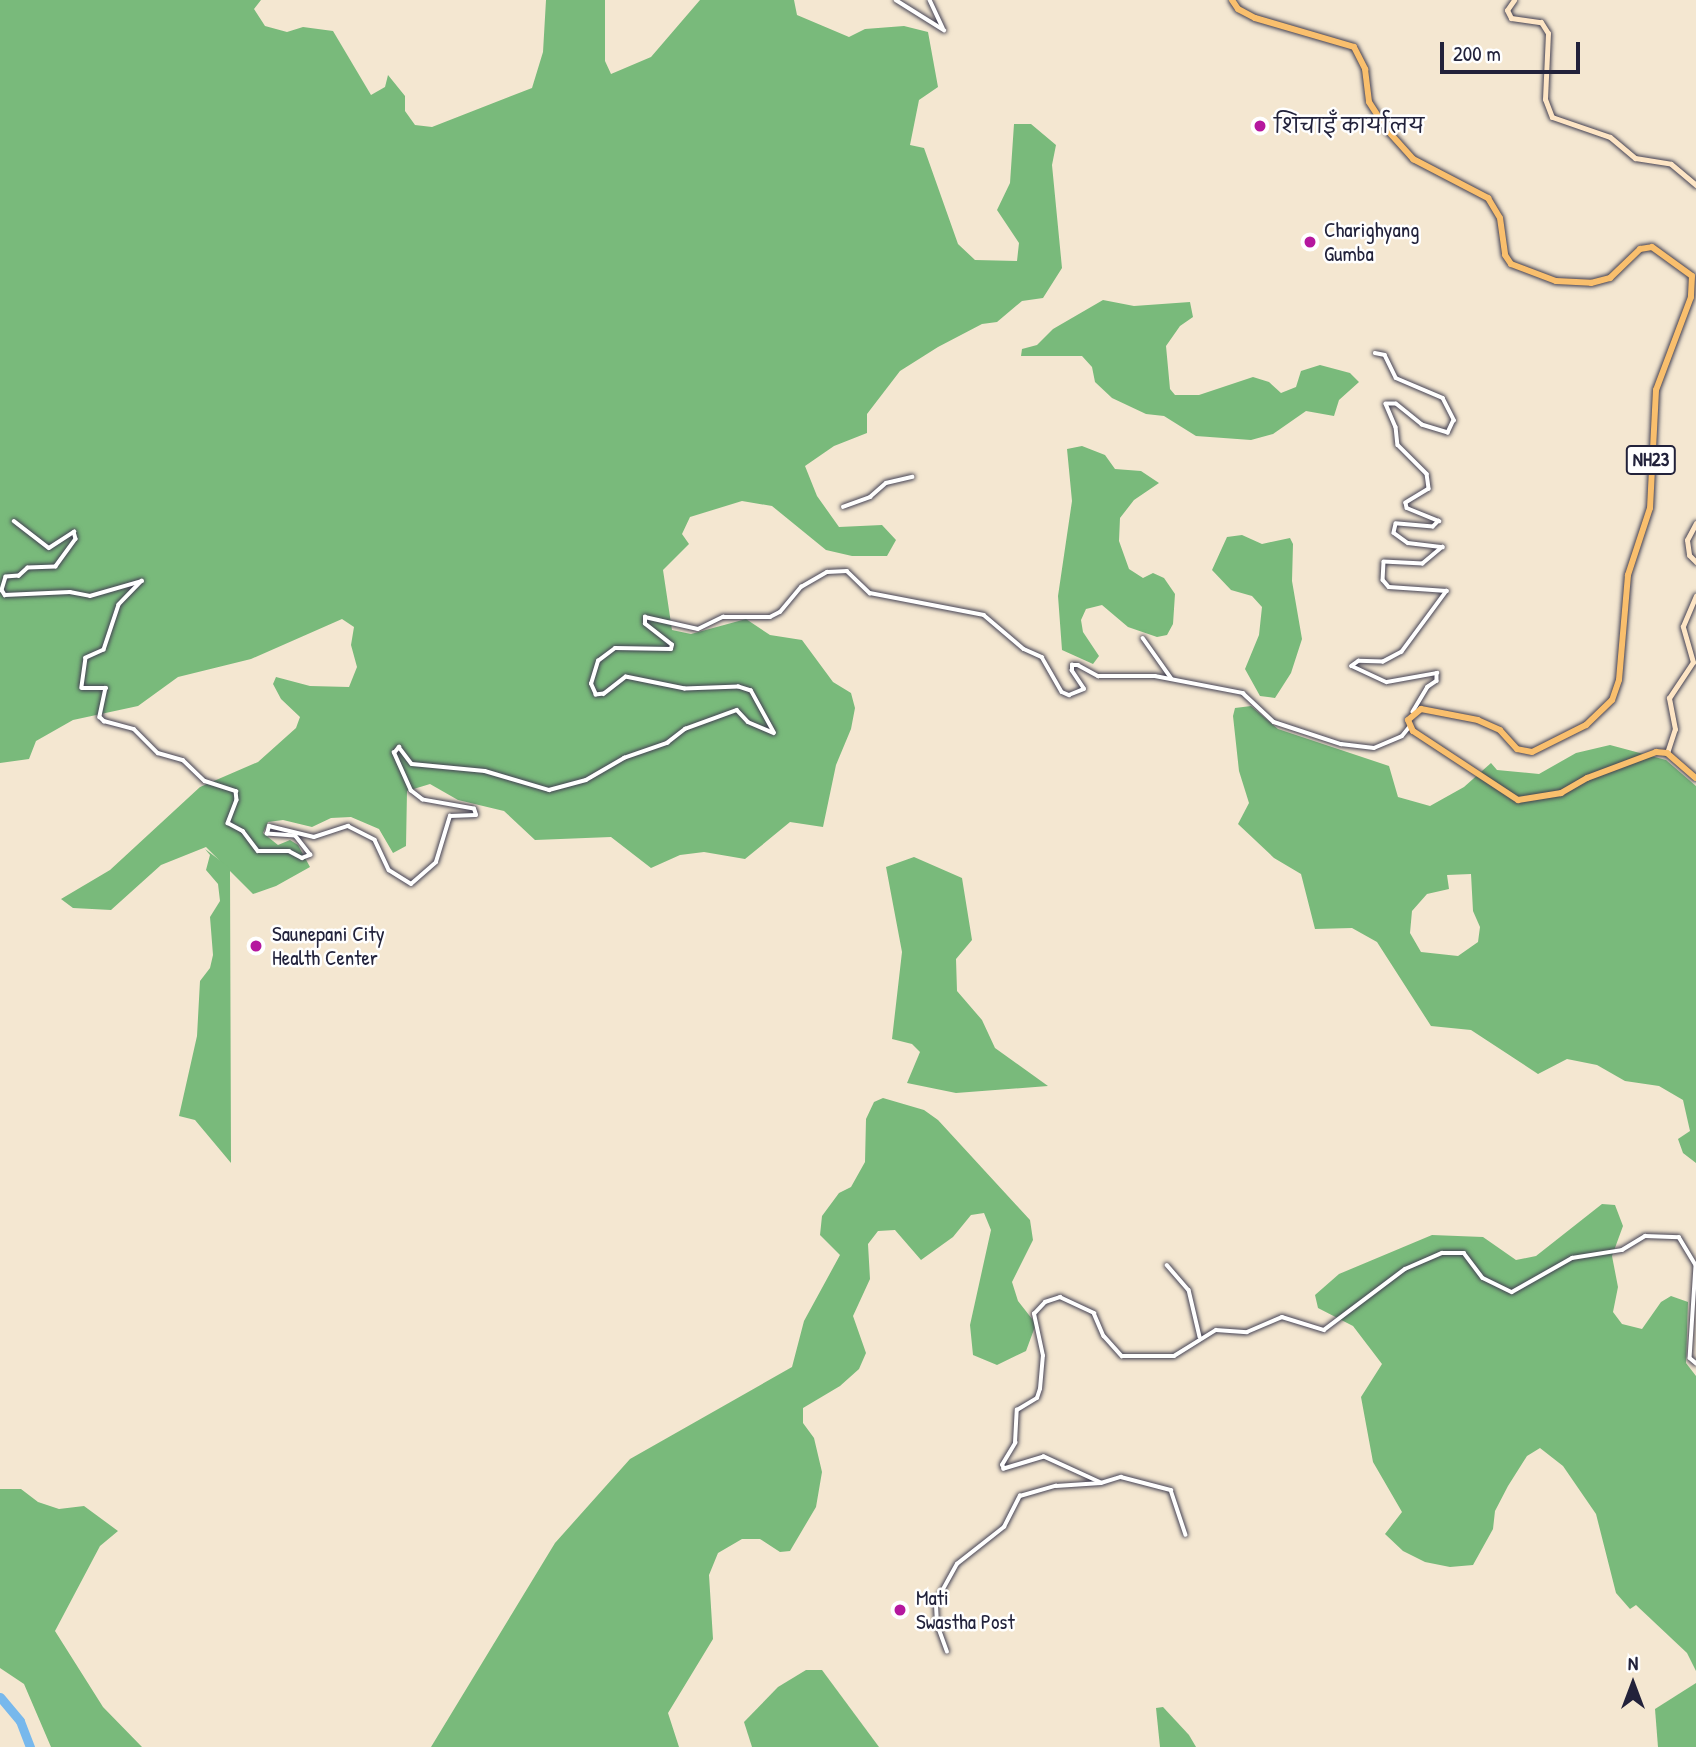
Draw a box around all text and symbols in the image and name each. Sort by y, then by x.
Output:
scale bar [1444,28,1584,72]
text: 200 m [1453,39,1501,68]
place label: शिचाइँ कार्यालय [1274,113,1424,139]
marker: शिचाइँ कार्यालय [1252,118,1268,134]
place label: Charighyang Gumba [1324,217,1419,267]
marker: Charighyang Gumba [1302,234,1318,250]
road number: NH23 [1625,444,1677,475]
place label: Saunepani City Health Center [272,921,385,971]
marker: Saunepani City Health Center [246,936,266,956]
place label: Mati Swastha Post [916,1585,1015,1635]
marker: Mati Swastha Post [890,1600,910,1620]
north arrow [1598,1649,1668,1719]
text: N [1628,1650,1638,1676]

